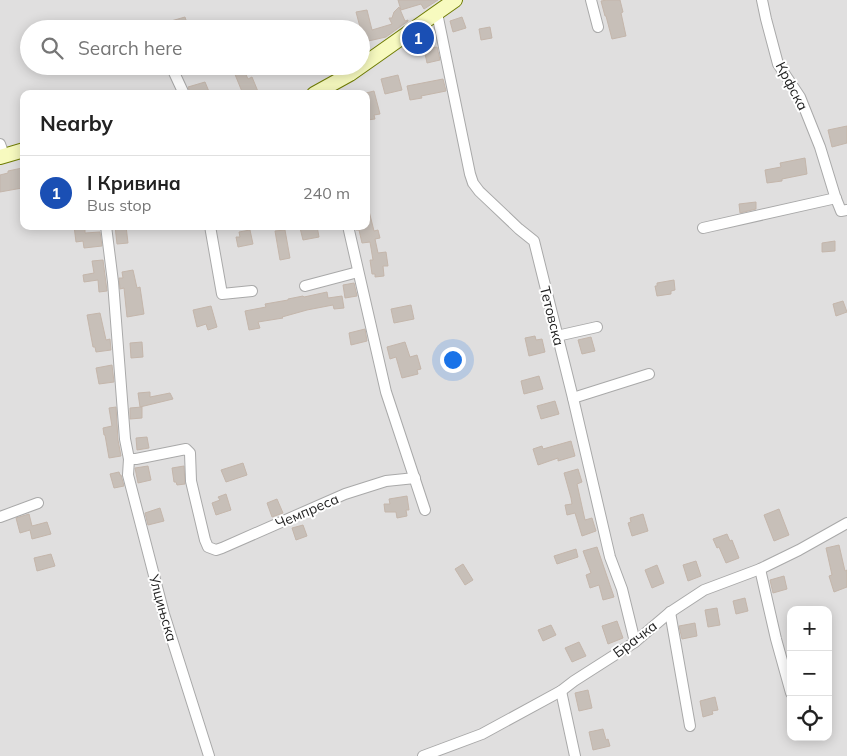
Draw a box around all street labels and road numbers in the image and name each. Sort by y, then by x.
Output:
street label: Крфска [772,59,812,113]
street label: Тетовска [536,284,568,348]
street label: Чемпреса [273,490,341,532]
street label: Улцињска [145,571,181,644]
street label: Брачка [609,617,661,661]

